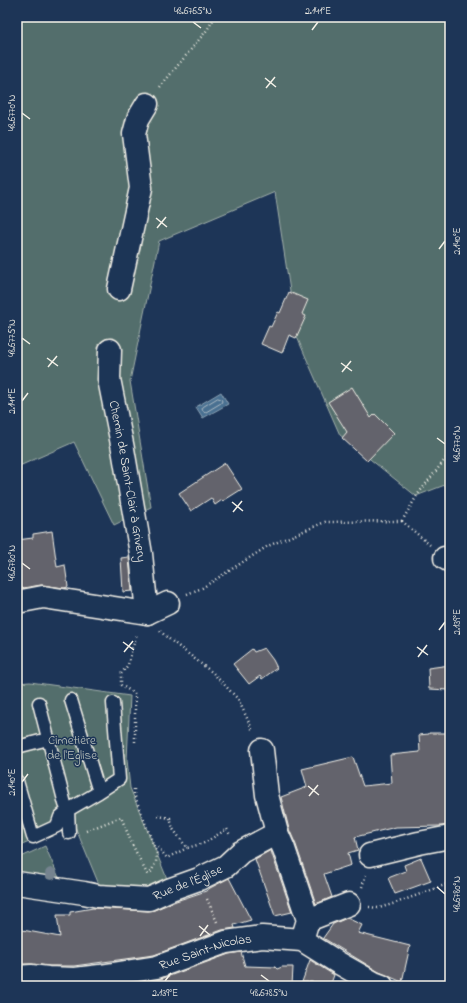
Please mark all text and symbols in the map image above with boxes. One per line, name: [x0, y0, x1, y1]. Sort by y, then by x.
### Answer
text: 48.6765°N: [174, 4, 212, 19]
text: 2.141°E: [305, 4, 331, 19]
text: 48.6770°N: [5, 95, 20, 131]
text: 2.140°E: [450, 227, 465, 255]
text: 48.6775°N: [5, 319, 20, 357]
text: 2.141°E: [5, 388, 20, 414]
street label: Chemin de Saint-Clair à Grivery: [104, 399, 151, 563]
text: 48.6770°N: [450, 426, 465, 462]
text: 48.6780°N: [5, 545, 20, 581]
text: 2.139°E: [450, 609, 465, 635]
park label: Cimetière de l'Eglise: [47, 731, 97, 766]
text: 2.140°E: [5, 768, 20, 796]
street label: Rue de l'Église: [150, 860, 226, 906]
text: 48.6780°N: [450, 876, 465, 912]
street label: Rue Saint-Nicolas: [156, 929, 253, 975]
text: 2.139°E: [152, 986, 178, 1001]
text: 48.6785°N: [250, 986, 288, 1001]

